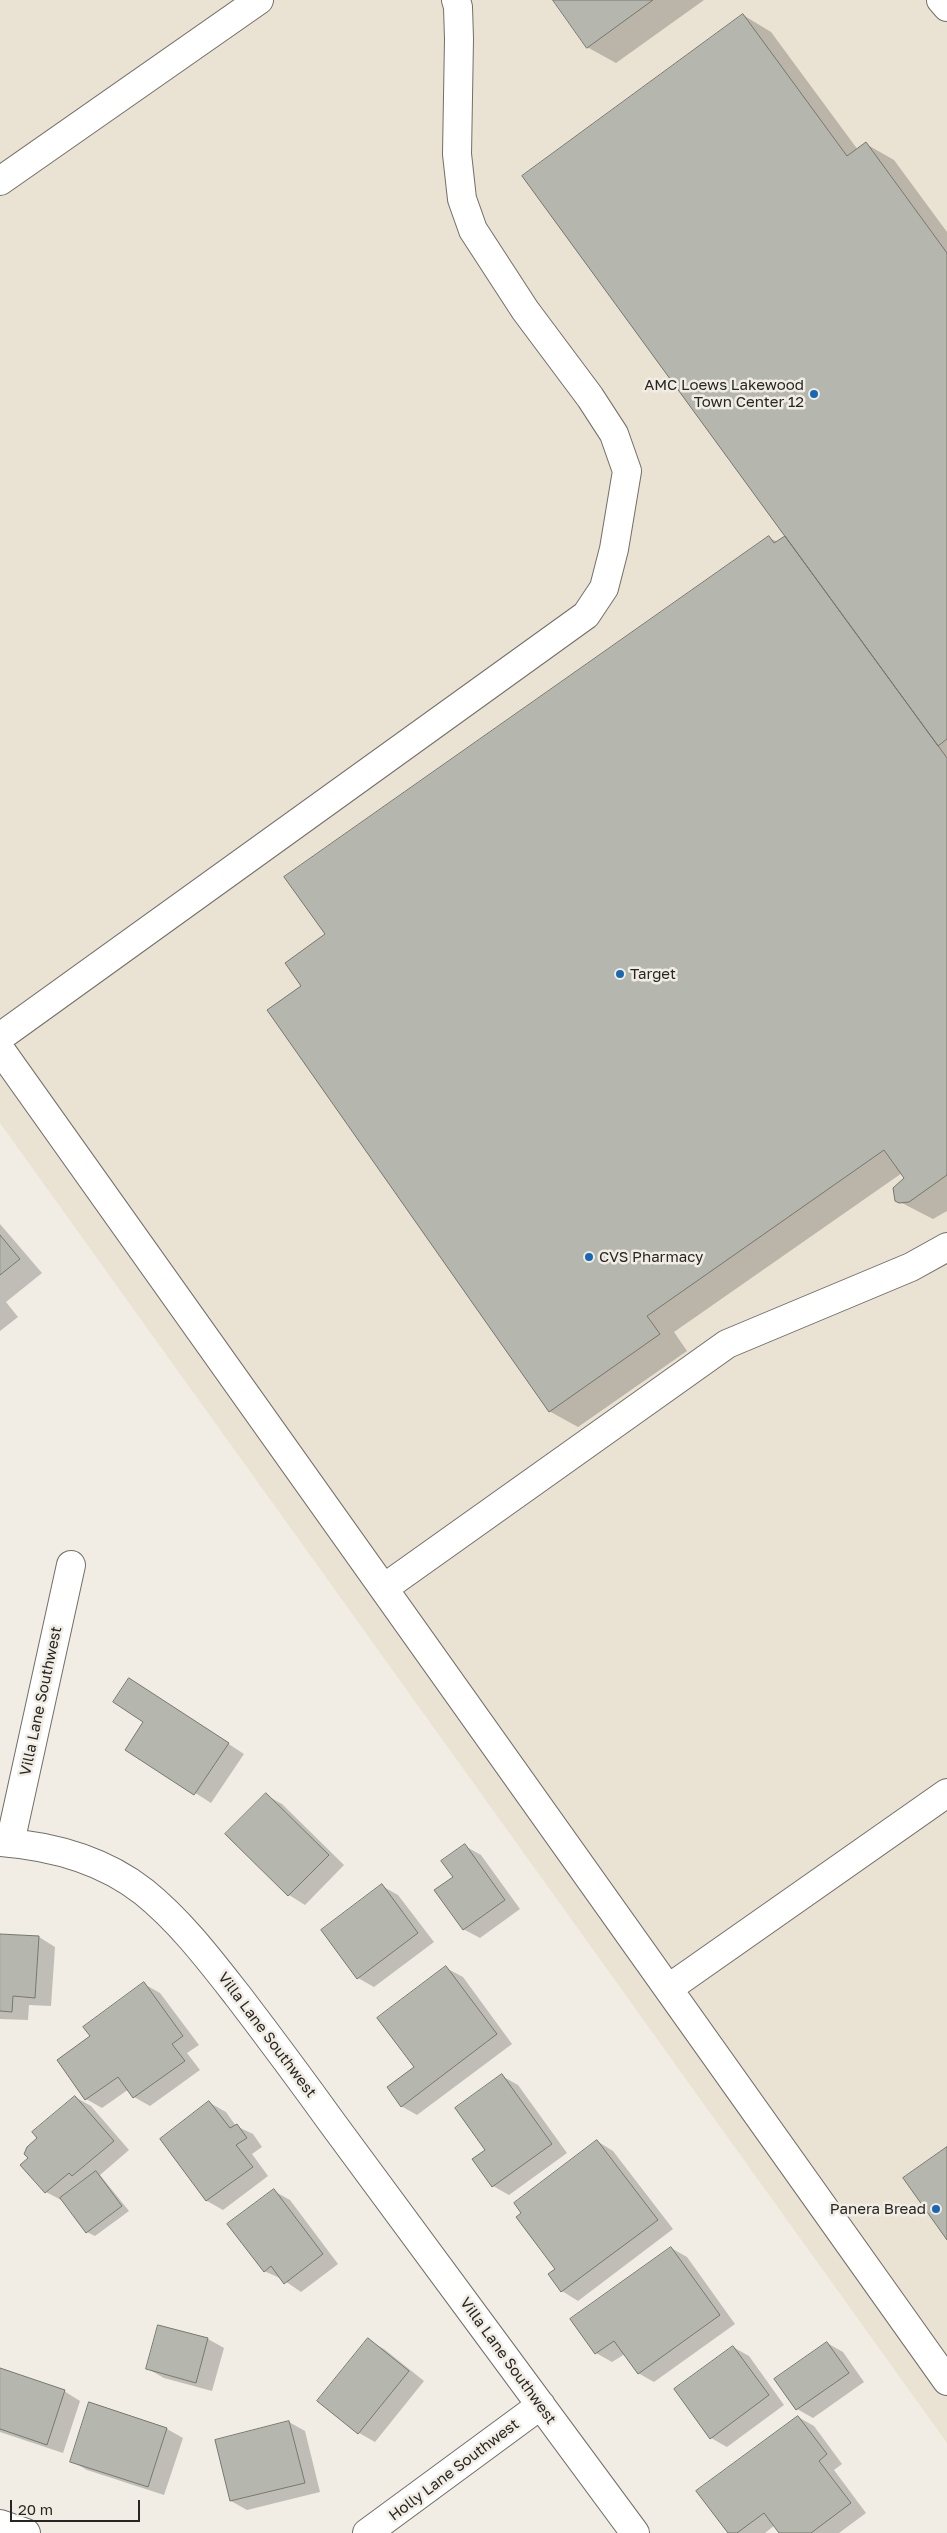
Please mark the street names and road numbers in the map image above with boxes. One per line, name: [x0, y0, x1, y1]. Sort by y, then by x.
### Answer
street label: Villa Lane Southwest: [16, 1625, 66, 1777]
street label: Villa Lane Southwest: [214, 1969, 320, 2101]
street label: Villa Lane Southwest: [456, 2294, 560, 2428]
street label: Holly Lane Southwest: [385, 2415, 523, 2525]

